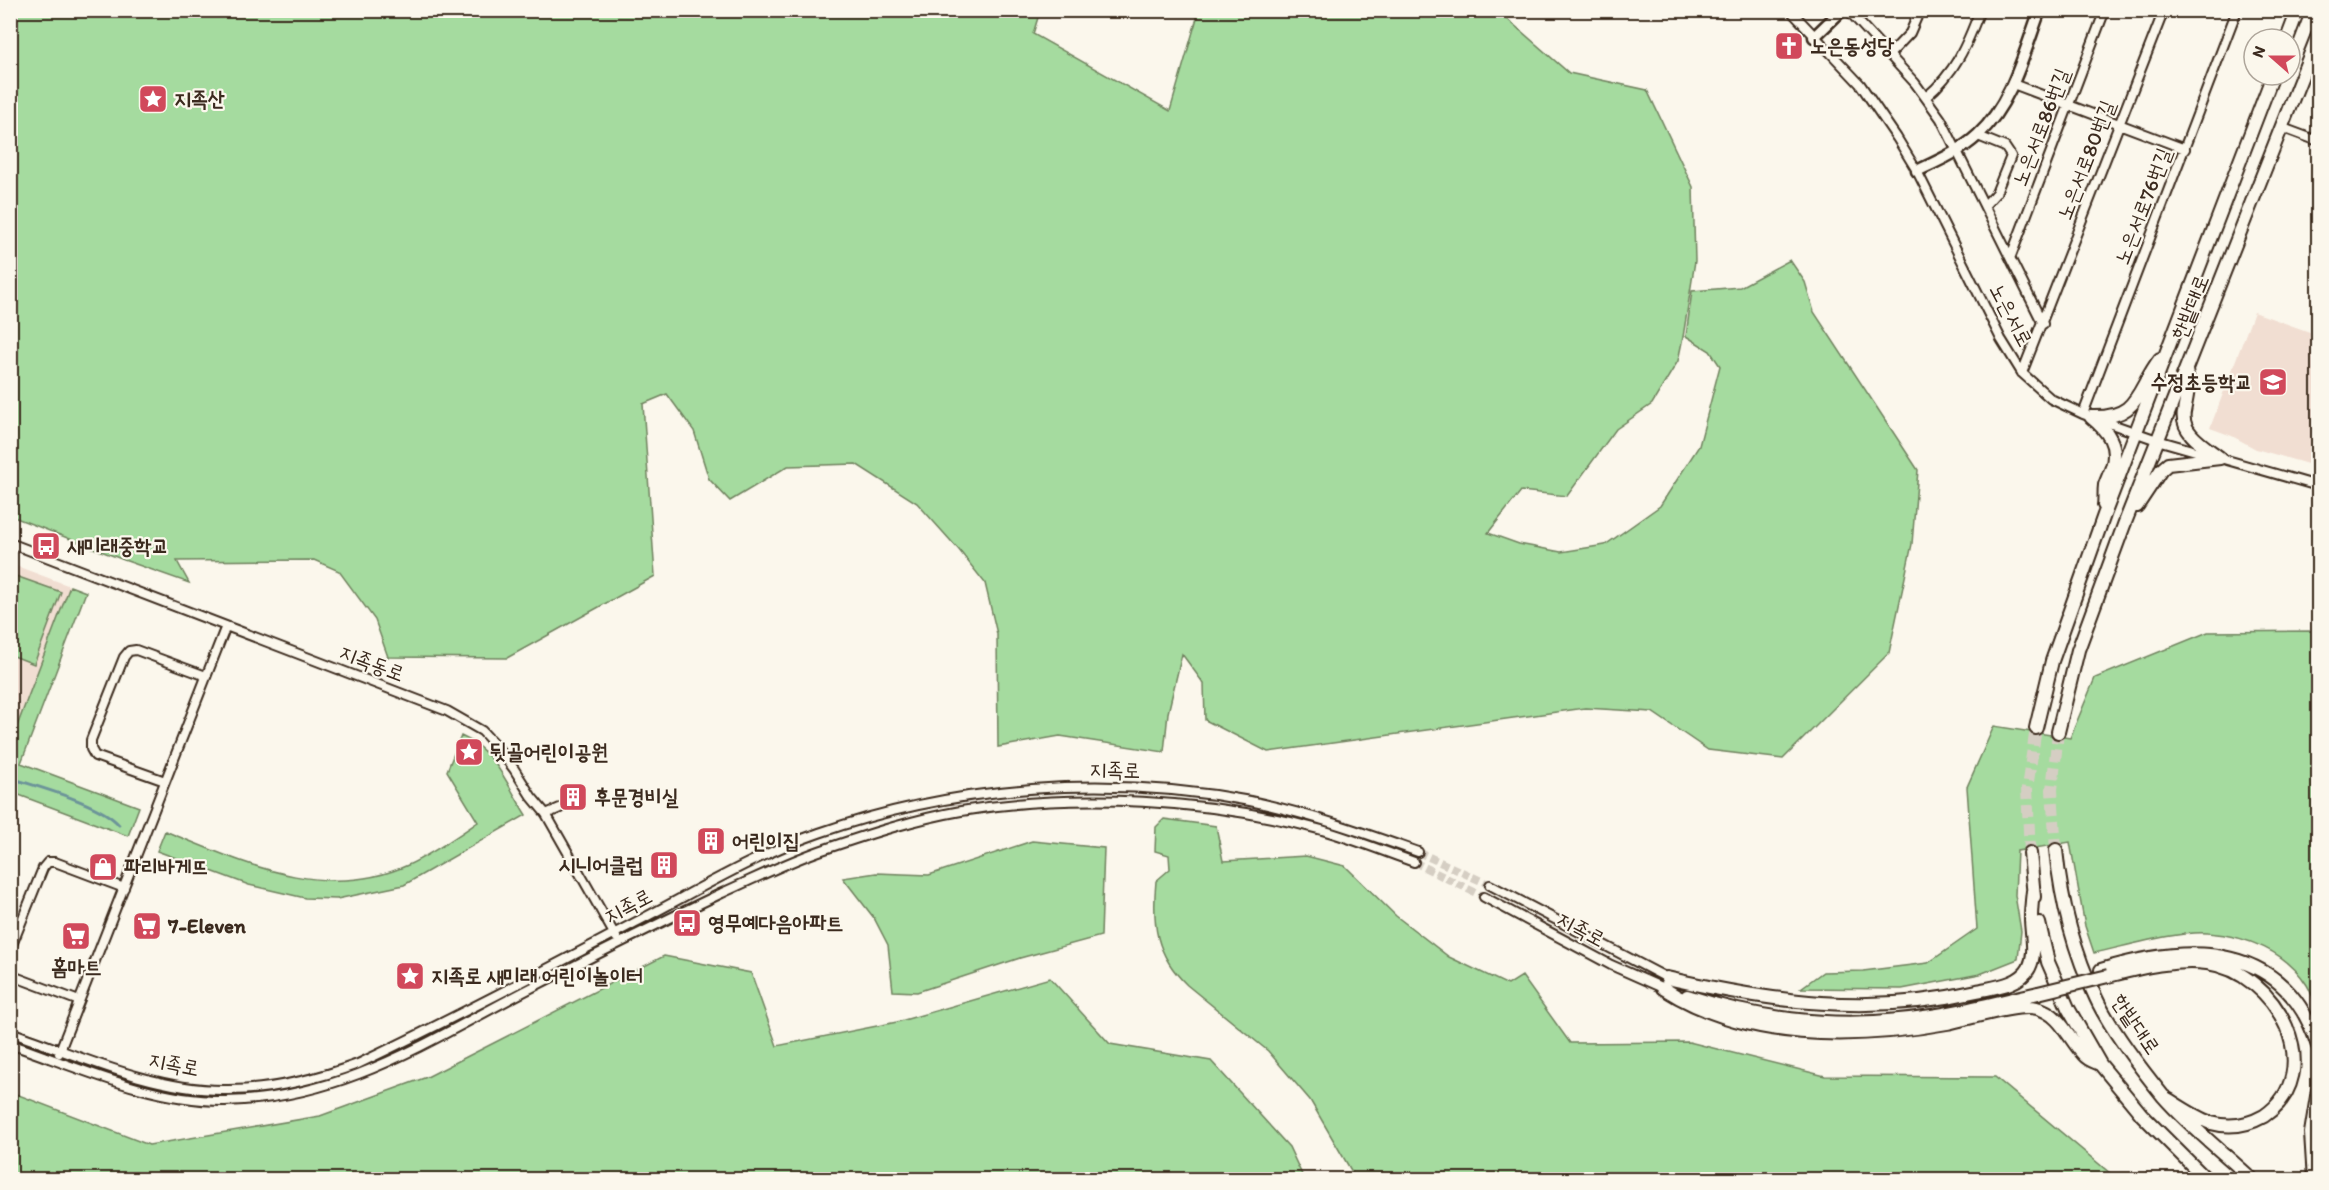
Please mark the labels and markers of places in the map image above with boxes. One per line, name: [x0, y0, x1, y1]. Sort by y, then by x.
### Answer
church icon: 노은동성당: [1773, 30, 1805, 62]
place label: 노은동성당: [1810, 33, 1895, 58]
place icon: 지족산: [137, 83, 169, 115]
place label: 지족산: [174, 86, 225, 111]
school or university icon: 수정초등학교: [2257, 366, 2289, 398]
place label: 수정초등학교: [2151, 369, 2252, 394]
bus stop icon: 새미래중학교: [30, 530, 62, 562]
place label: 새미래중학교: [67, 533, 168, 558]
place icon: 뒷골어린이공원: [453, 736, 485, 768]
place label: 뒷골어린이공원: [490, 739, 608, 764]
building icon: 후문경비실: [557, 781, 589, 813]
place label: 후문경비실: [594, 784, 679, 809]
building icon: 어린이집: [695, 825, 727, 857]
place label: 어린이집: [732, 828, 800, 853]
building icon: 시니어클럽: [648, 849, 680, 881]
shop icon: 파리바게뜨: [87, 851, 119, 883]
place label: 시니어클럽: [559, 852, 643, 877]
place label: 파리바게뜨: [124, 854, 209, 879]
bus stop icon: 영무예다음아파트: [671, 907, 703, 939]
supermarket icon: 7-Eleven: [131, 910, 163, 942]
place label: 영무예다음아파트: [708, 910, 843, 935]
place label: 7-Eleven: [167, 913, 246, 938]
supermarket icon: 홈마트: [60, 920, 92, 952]
place label: 홈마트: [51, 954, 101, 979]
place icon: 지족로 새미래 어린이놀이터: [394, 960, 426, 992]
place label: 지족로 새미래 어린이놀이터: [431, 963, 643, 988]

